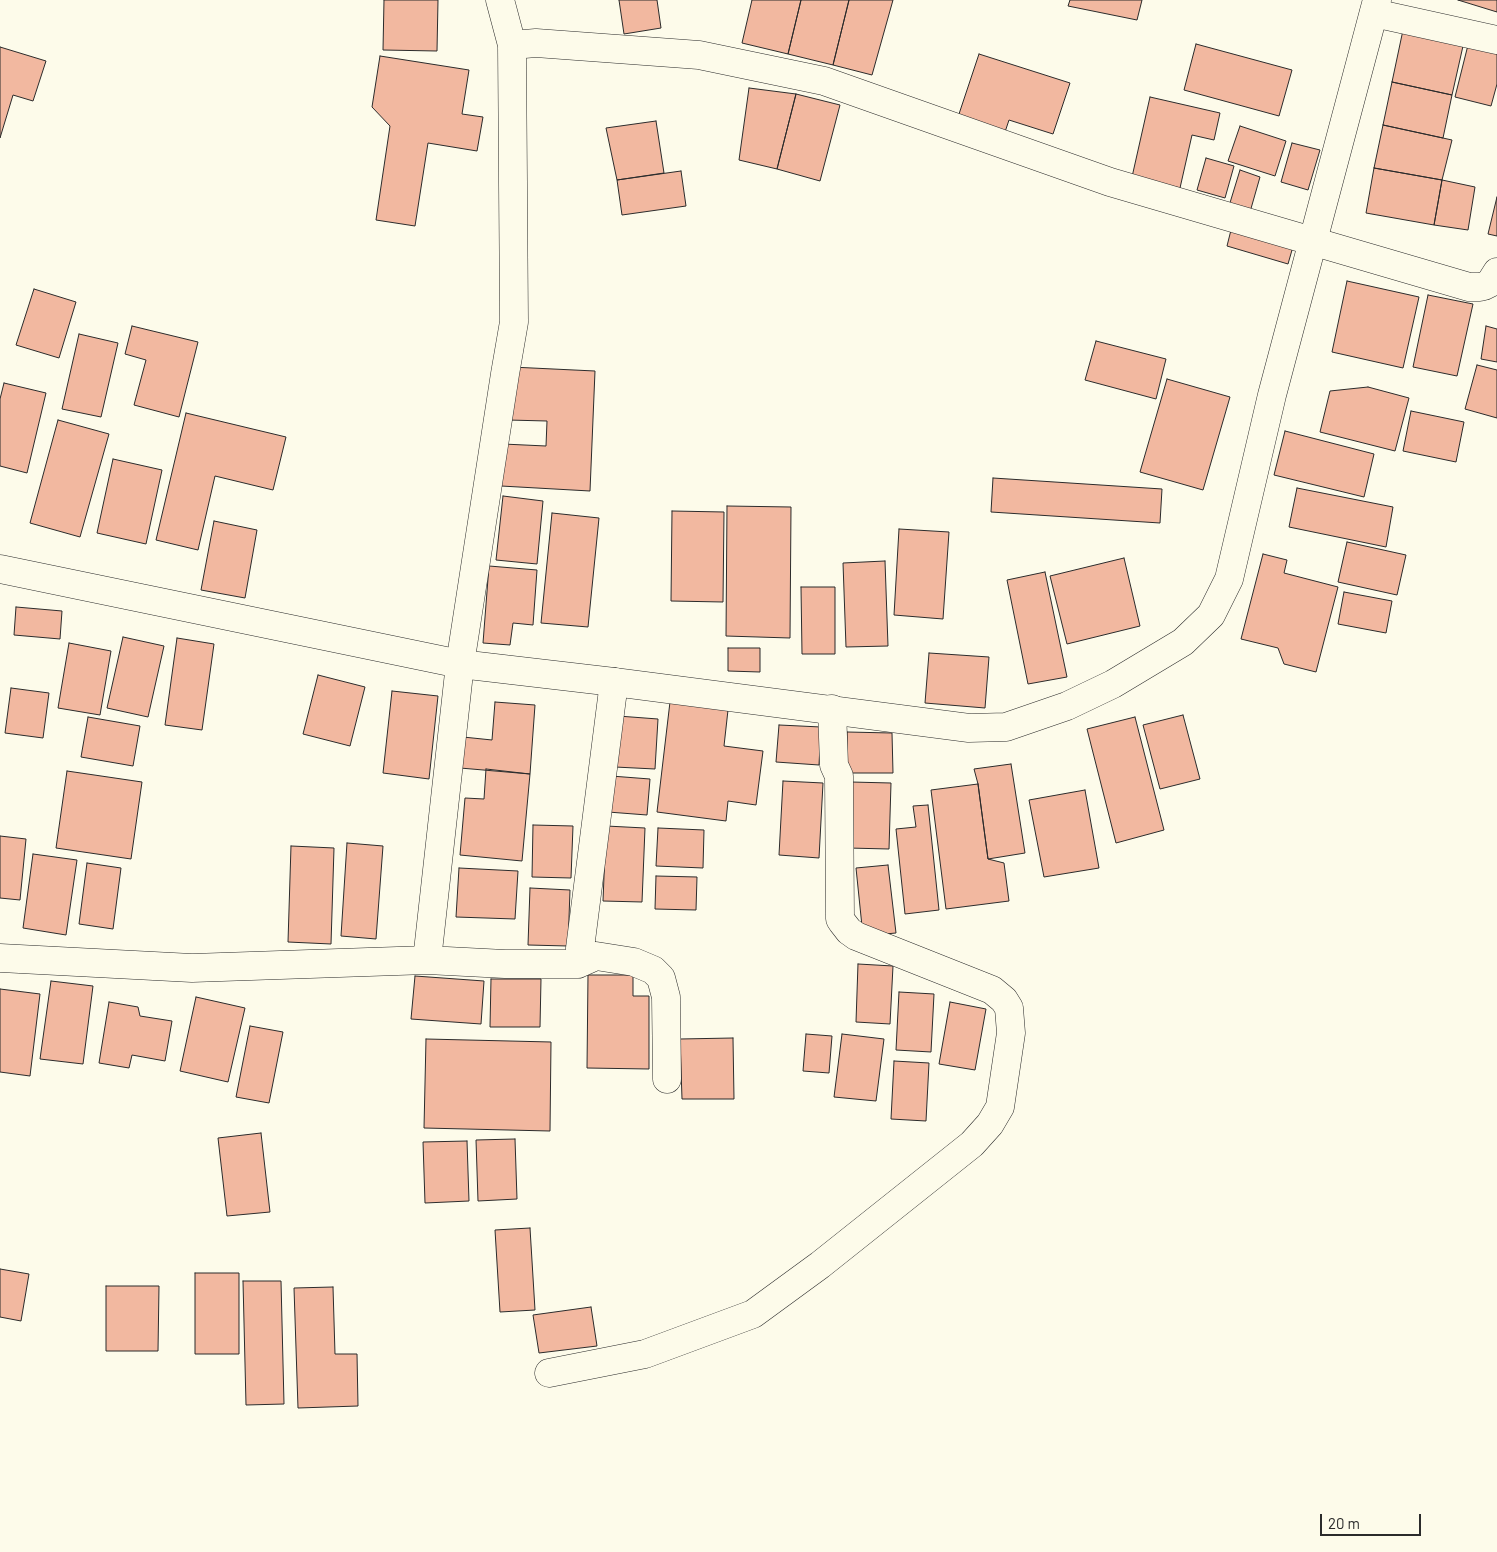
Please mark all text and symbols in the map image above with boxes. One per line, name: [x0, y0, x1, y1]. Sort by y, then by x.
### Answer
scale bar: [1322, 1504, 1423, 1536]
text: 20 m: [1328, 1514, 1360, 1532]

